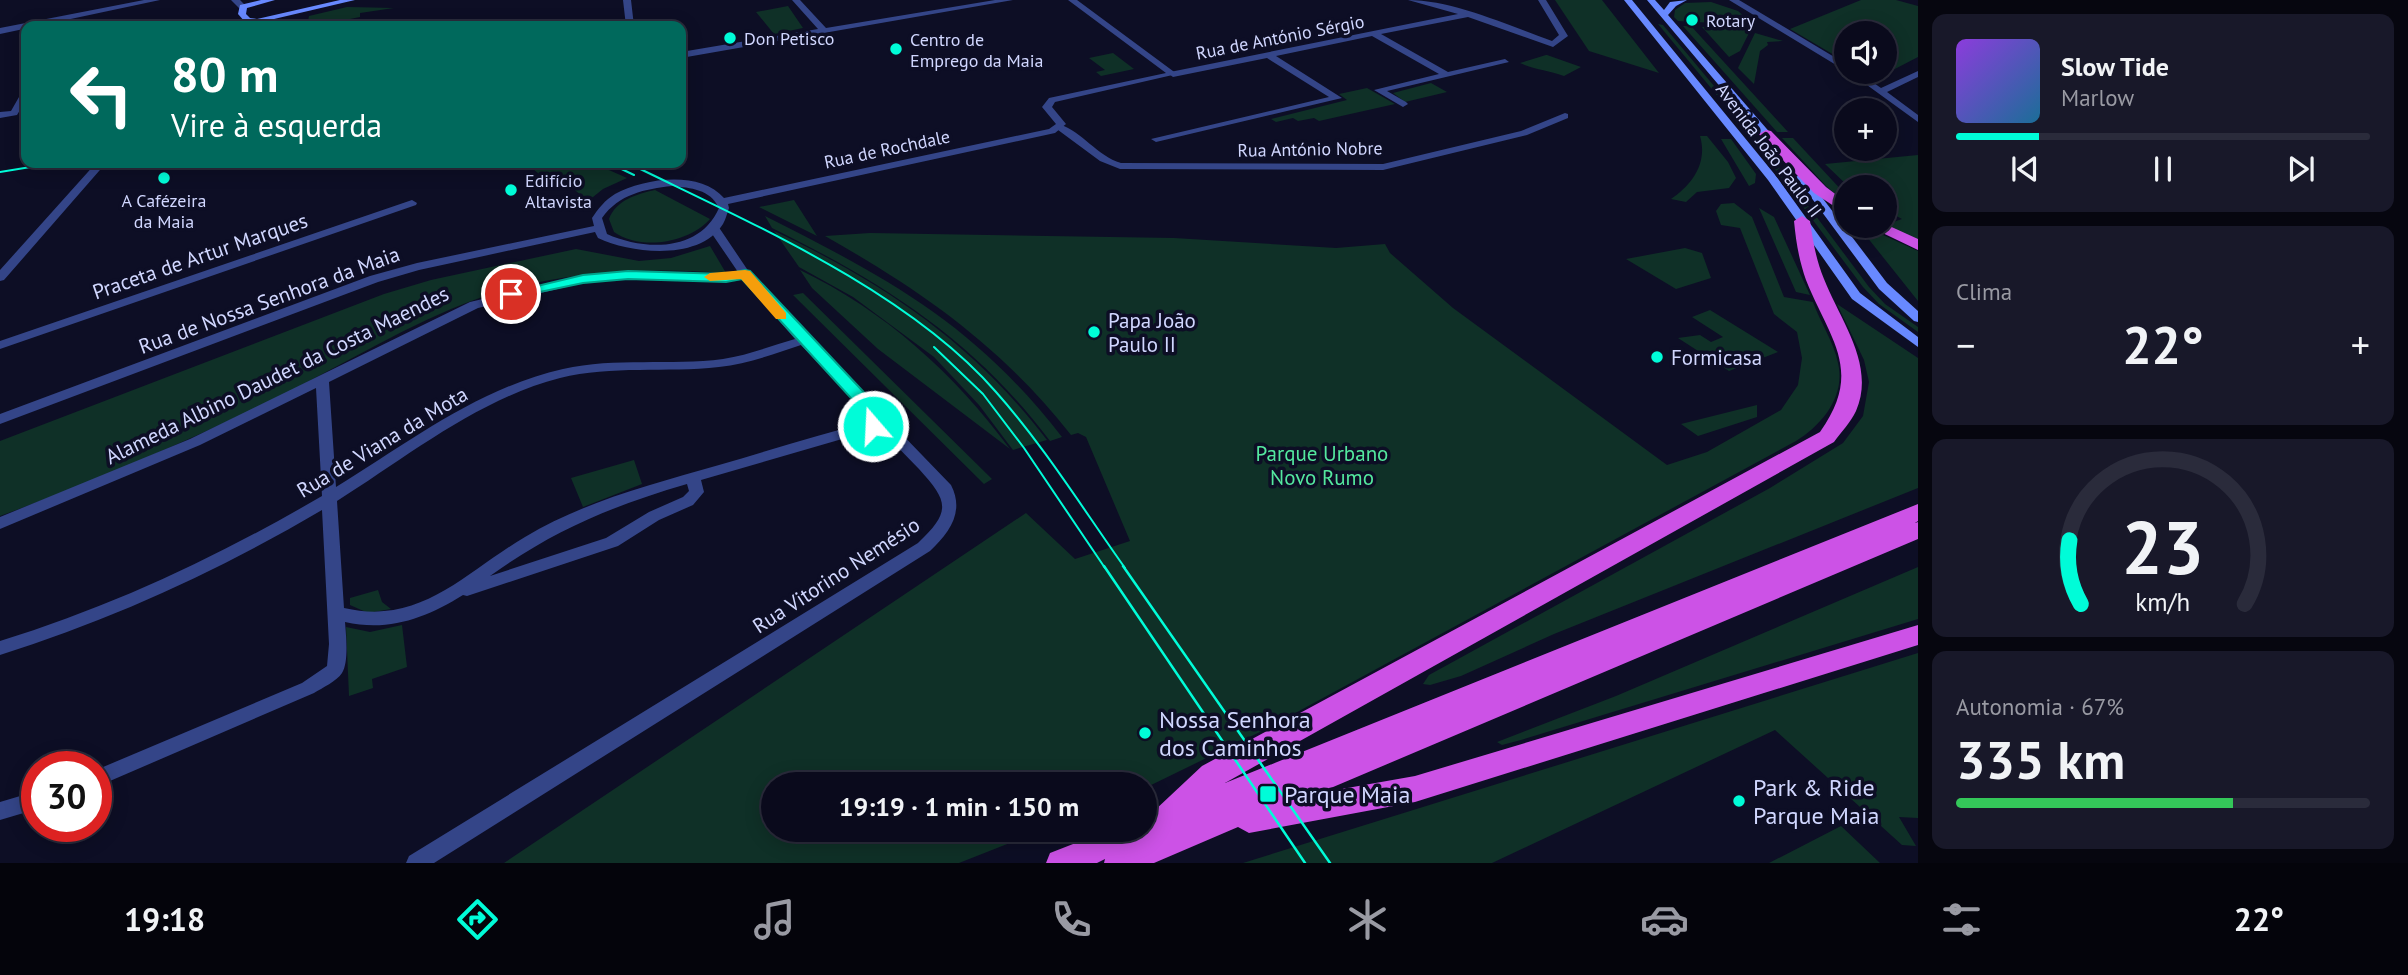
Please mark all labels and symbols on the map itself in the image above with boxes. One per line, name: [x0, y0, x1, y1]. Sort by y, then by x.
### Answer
street label: Rua de António Sérgio: [1194, 9, 1366, 65]
place label: Rotary: [1706, 9, 1756, 32]
marker: Rotary: [1684, 12, 1700, 28]
place label: Don Petisco: [744, 27, 835, 50]
place label: Centro de Emprego da Maia: [910, 28, 1044, 72]
marker: Don Petisco: [722, 30, 738, 46]
marker: Centro de Emprego da Maia: [888, 41, 904, 57]
street label: Avenida João Paulo II: [1711, 78, 1827, 222]
street label: Rua de Rochdale: [822, 124, 952, 174]
street label: Rua António Nobre: [1237, 136, 1383, 162]
place label: Edifício Altavista: [525, 169, 592, 213]
marker: A Cafézeira da Maia: [156, 170, 172, 186]
marker: Edifício Altavista: [503, 182, 519, 198]
place label: A Cafézeira da Maia: [122, 189, 206, 233]
street label: Praceta de Artur Marques: [89, 206, 311, 306]
street label: Rua de Nossa Senhora da Maia: [135, 240, 403, 360]
pin: [481, 264, 541, 324]
street label: Alameda Albino Daudet da Costa Maendes: [101, 280, 453, 470]
place label: Papa João Paulo II: [1108, 307, 1196, 358]
marker: Papa João Paulo II: [1086, 324, 1102, 340]
place label: Formicasa: [1671, 344, 1762, 371]
marker: Formicasa: [1649, 349, 1665, 365]
street label: Rua de Viana da Mota: [292, 380, 472, 504]
position arrow: [836, 389, 910, 463]
park label: Parque Urbano Novo Rumo: [1256, 440, 1388, 491]
street label: Rua Vitorino Nemésio: [747, 511, 925, 639]
place label: Nossa Senhora dos Caminhos: [1159, 704, 1311, 763]
marker: Nossa Senhora dos Caminhos: [1137, 725, 1153, 741]
speed limit sign: 30: [21, 751, 112, 842]
place label: Park & Ride Parque Maia: [1753, 772, 1879, 831]
place label: Parque Maia: [1284, 779, 1410, 810]
marker: Parque Maia: [1258, 784, 1278, 804]
marker: Park & Ride Parque Maia: [1731, 793, 1747, 809]

